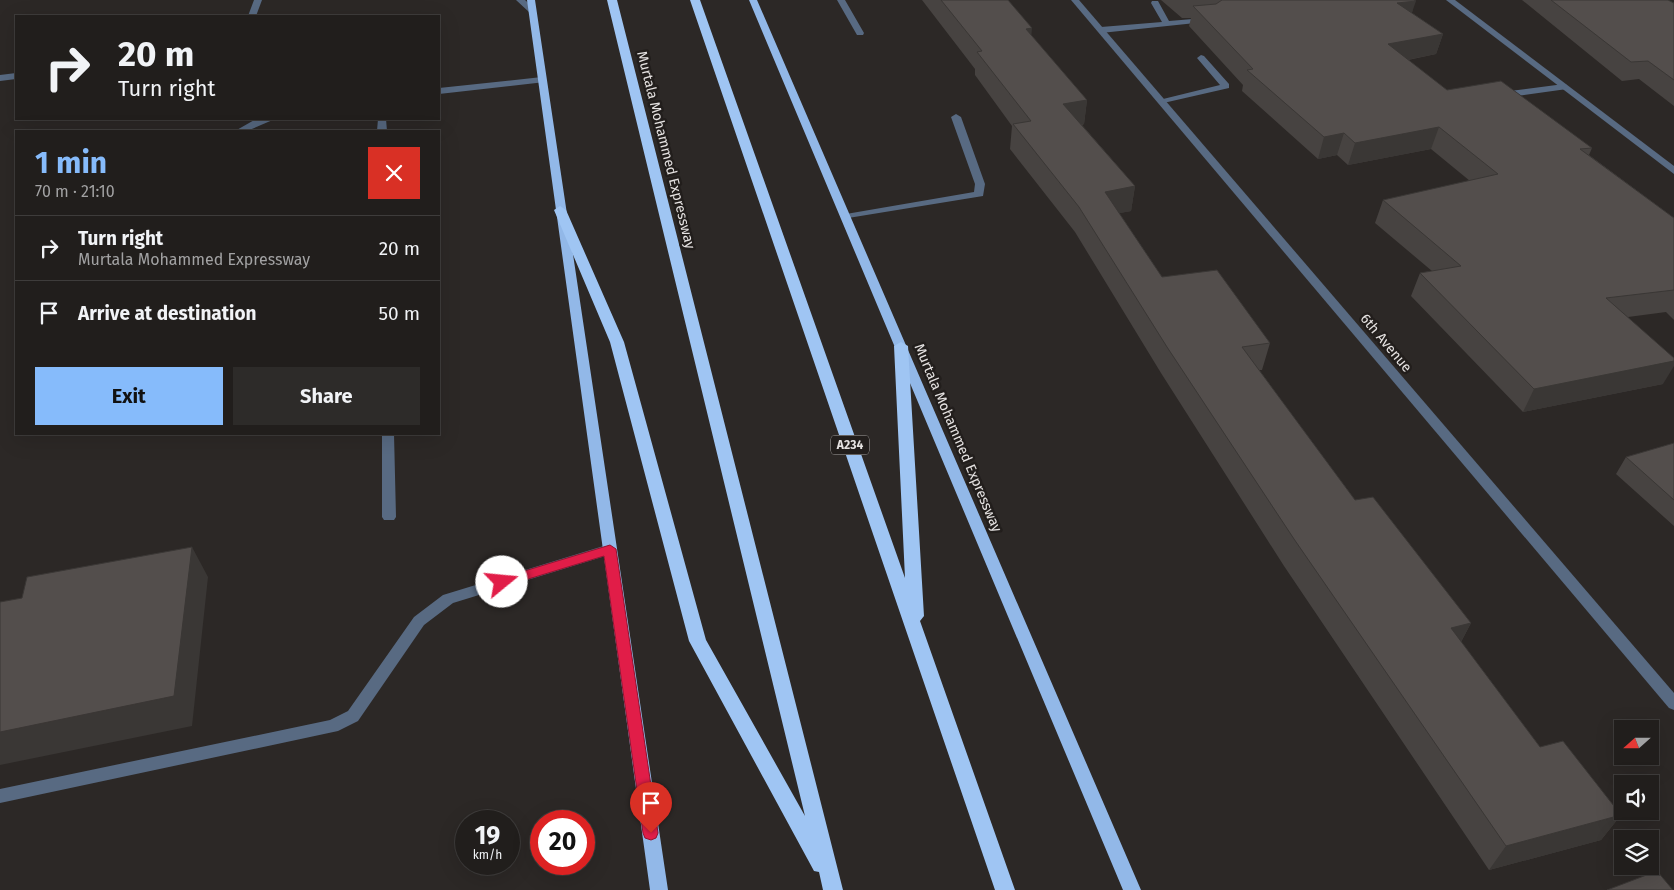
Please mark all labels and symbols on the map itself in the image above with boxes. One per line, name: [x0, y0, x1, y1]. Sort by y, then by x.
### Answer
street label: Murtala Mohammed Expressway: [633, 49, 699, 251]
street label: 6th Avenue: [1357, 310, 1415, 376]
street label: Murtala Mohammed Expressway: [911, 341, 1006, 535]
road number: A234: [831, 436, 869, 454]
position arrow: [475, 555, 527, 607]
north arrow: [1614, 720, 1659, 765]
pin: [630, 782, 672, 833]
speed limit sign: 20: [530, 810, 595, 875]

